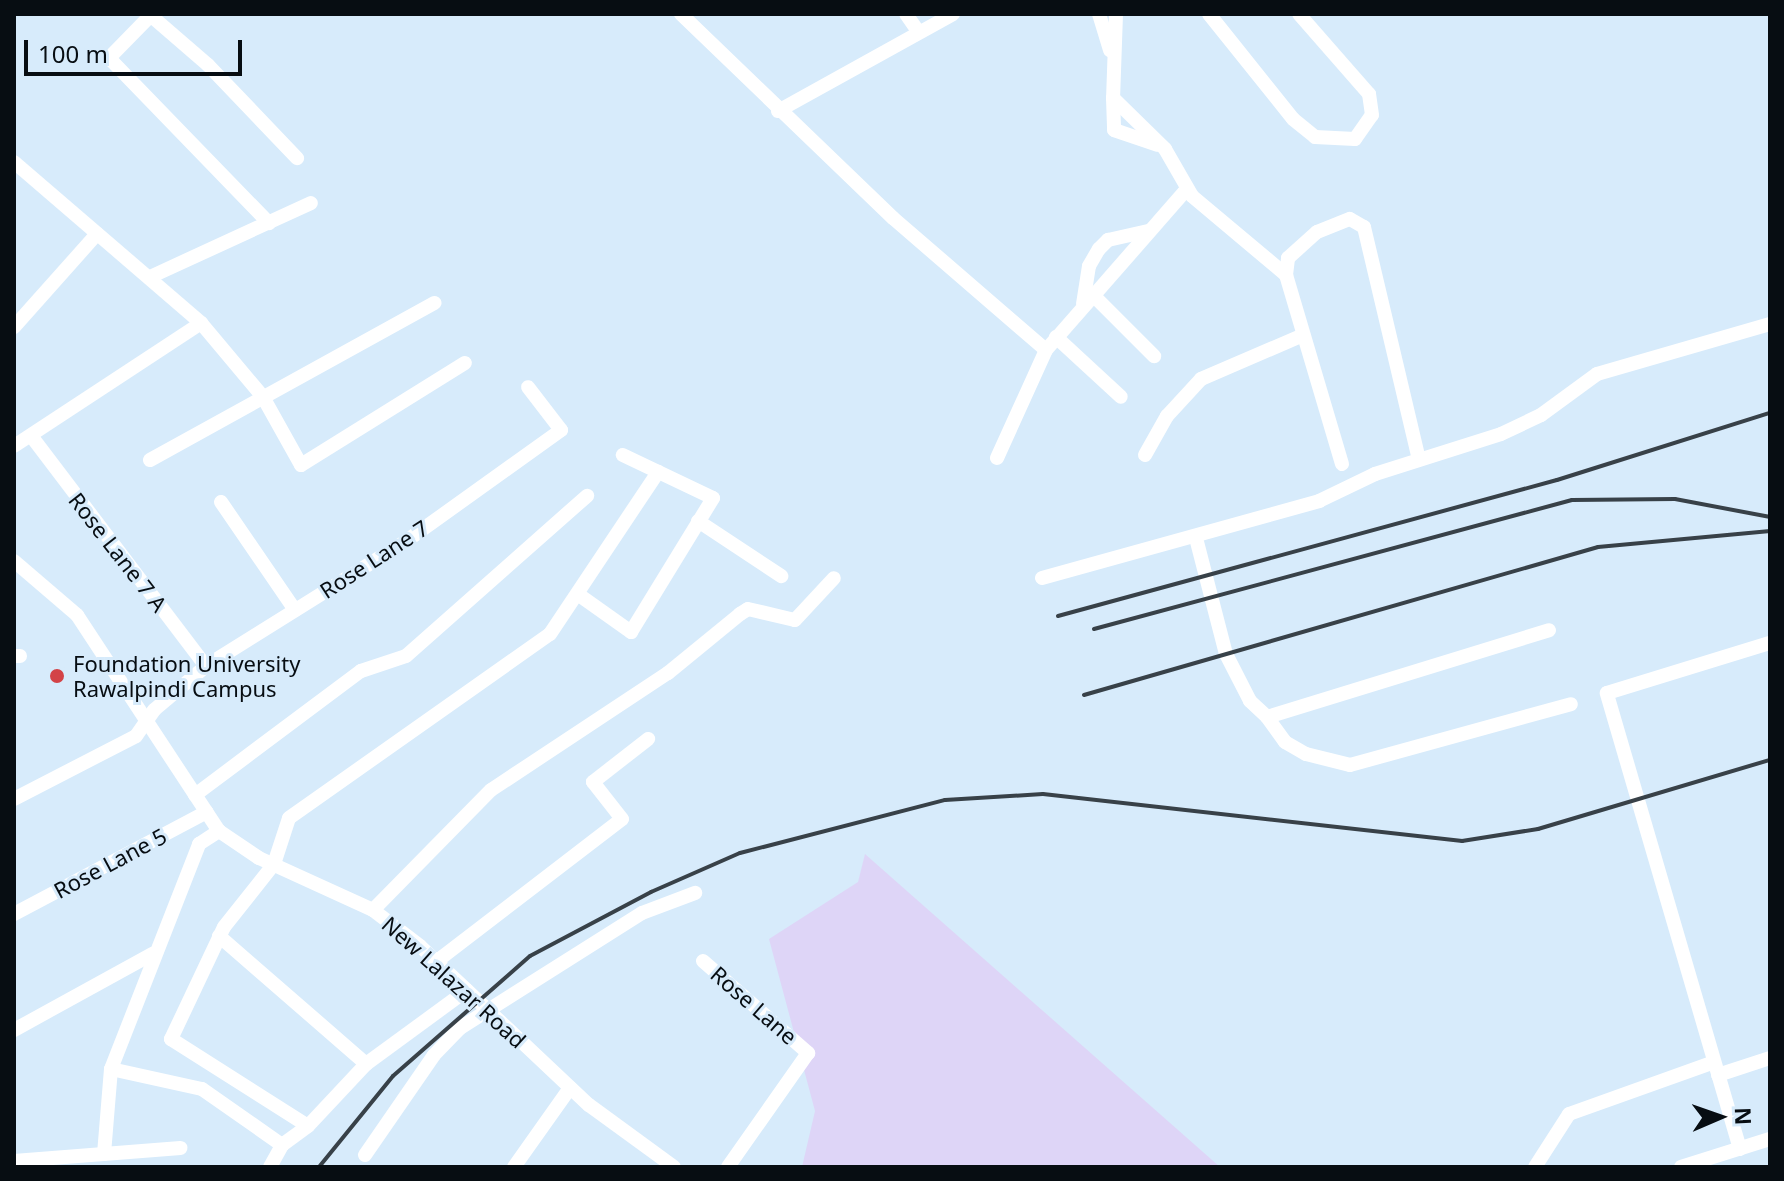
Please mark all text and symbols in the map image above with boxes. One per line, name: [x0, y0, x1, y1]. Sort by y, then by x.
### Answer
scale bar: [28, 24, 246, 74]
text: 100 m: [38, 37, 108, 70]
street label: Rose Lane 7 A: [63, 487, 173, 617]
street label: Rose Lane 7: [315, 514, 433, 604]
place label: Foundation University Rawalpindi Campus: [73, 650, 300, 702]
marker: Foundation University Rawalpindi Campus: [48, 667, 66, 685]
street label: Rose Lane 5: [49, 822, 171, 904]
street label: New Lalazar Road: [377, 911, 531, 1053]
street label: Rose Lane: [706, 960, 802, 1050]
north arrow: [1680, 1077, 1760, 1157]
text: N: [1729, 1107, 1759, 1126]

